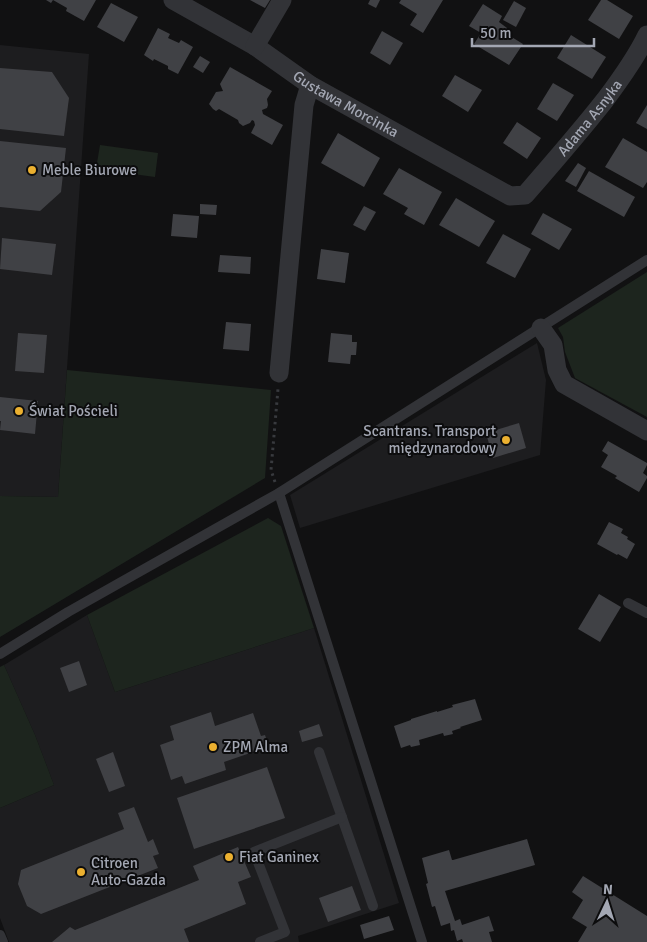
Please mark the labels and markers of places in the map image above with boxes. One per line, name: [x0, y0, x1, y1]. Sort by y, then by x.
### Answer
place label: Meble Biurowe: [42, 161, 137, 179]
marker: Meble Biurowe: [26, 164, 38, 176]
place label: Świat Pościeli: [29, 401, 118, 420]
marker: Świat Pościeli: [13, 405, 25, 417]
place label: Scantrans. Transport międzynarodowy: [363, 422, 496, 457]
marker: Scantrans. Transport międzynarodowy: [500, 434, 512, 446]
place label: ZPM Alma: [223, 738, 288, 756]
marker: ZPM Alma: [207, 741, 219, 753]
place label: Fiat Ganinex: [239, 848, 319, 866]
marker: Fiat Ganinex: [223, 851, 235, 863]
place label: Citroen Auto-Gazda: [91, 854, 166, 889]
marker: Citroen Auto-Gazda: [75, 866, 87, 878]

